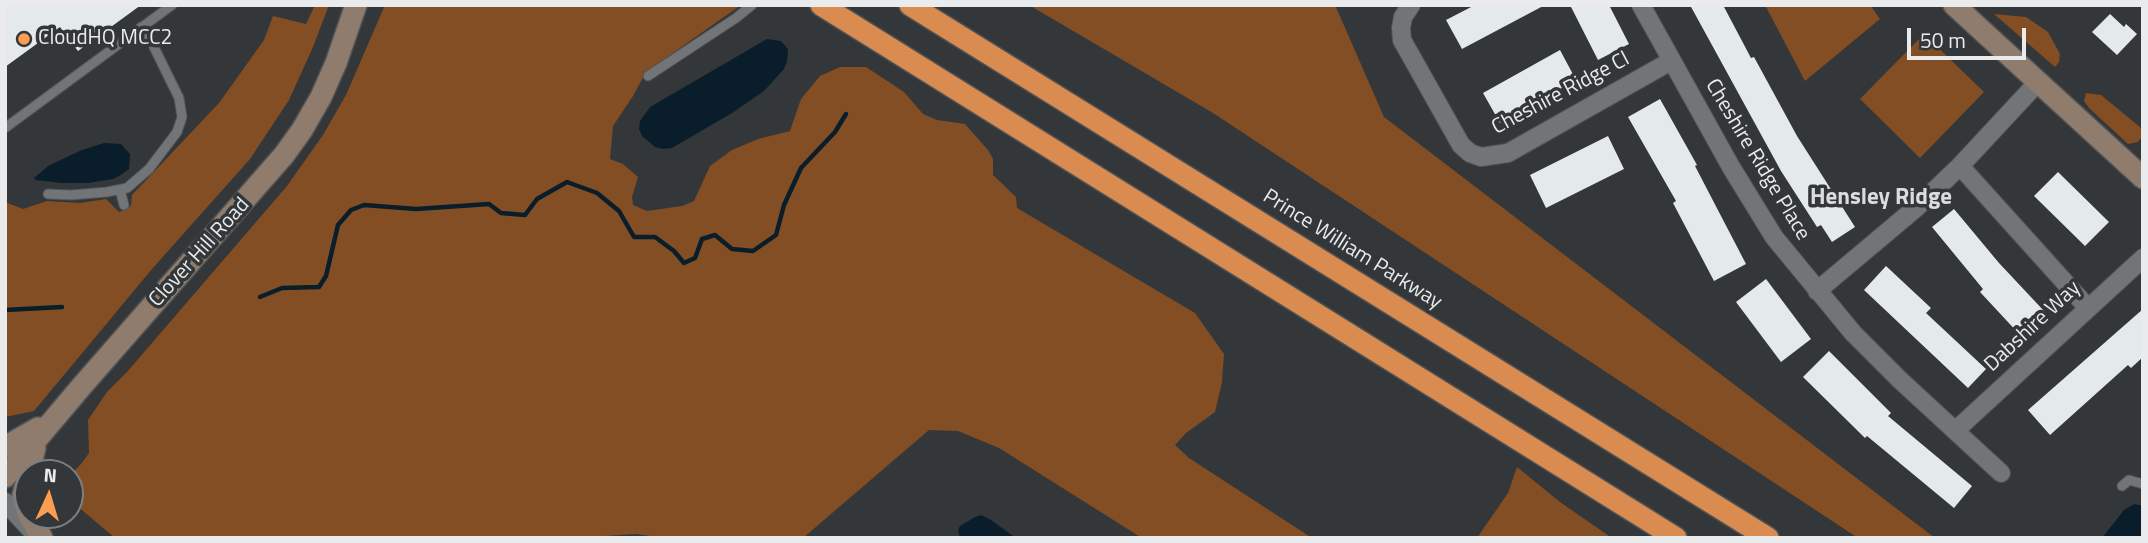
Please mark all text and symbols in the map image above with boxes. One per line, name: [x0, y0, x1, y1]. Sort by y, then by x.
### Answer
scale bar: [1910, 14, 2029, 58]
text: 50 m: [1920, 24, 1966, 56]
place label: CloudHQ MCC2: [38, 26, 172, 52]
marker: CloudHQ MCC2: [16, 31, 32, 47]
street label: Cheshire Ridge Cl: [1488, 47, 1634, 141]
street label: Cheshire Ridge Place: [1699, 75, 1815, 245]
district label: Hensley Ridge: [1810, 184, 1952, 212]
street label: Prince William Parkway: [1258, 185, 1446, 315]
street label: Clover Hill Road: [144, 193, 256, 313]
street label: Dabshire Way: [1980, 276, 2086, 378]
north arrow: [14, 459, 84, 529]
text: N: [43, 460, 58, 489]

